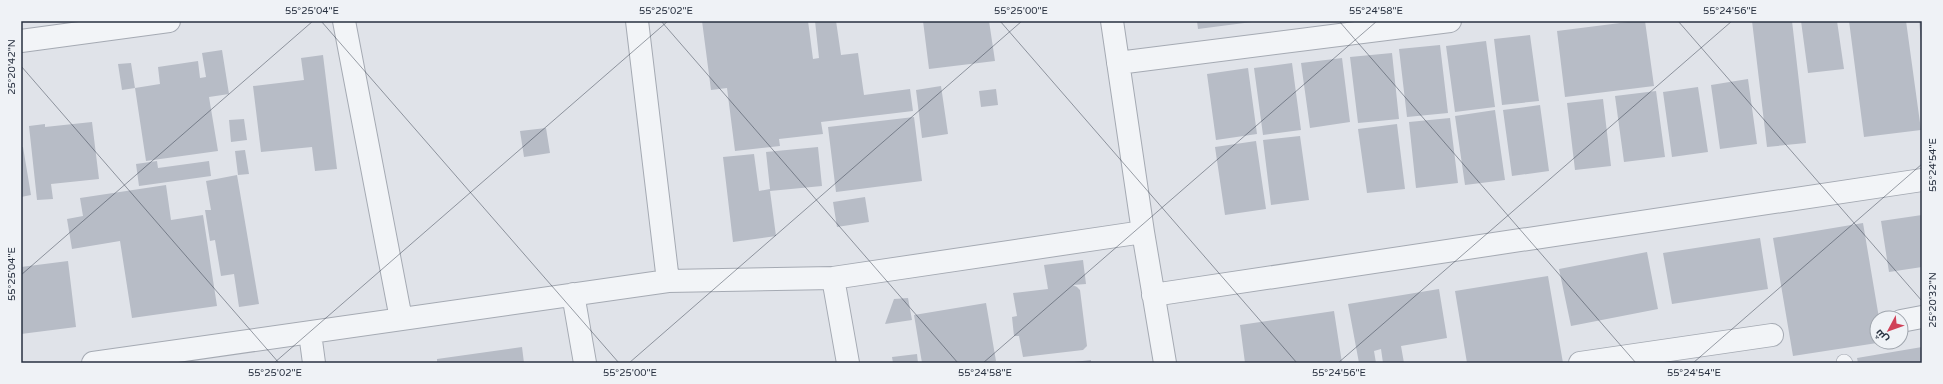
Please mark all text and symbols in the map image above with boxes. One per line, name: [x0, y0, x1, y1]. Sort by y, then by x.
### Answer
text: 55°25'04"E: [285, 5, 339, 17]
text: 55°25'02"E: [639, 5, 693, 17]
text: 55°25'00"E: [994, 5, 1048, 17]
text: 55°24'58"E: [1349, 5, 1403, 17]
text: 55°24'56"E: [1703, 5, 1757, 17]
text: 25°20'42"N: [6, 39, 18, 95]
text: 55°24'54"E: [1927, 138, 1939, 192]
text: 55°25'04"E: [6, 247, 18, 301]
text: 25°20'32"N: [1927, 272, 1939, 328]
north arrow: [1869, 310, 1909, 350]
text: ش: [1872, 327, 1891, 346]
text: 55°25'02"E: [248, 367, 302, 379]
text: 55°25'00"E: [603, 367, 657, 379]
text: 55°24'58"E: [958, 367, 1012, 379]
text: 55°24'56"E: [1312, 367, 1366, 379]
text: 55°24'54"E: [1667, 367, 1721, 379]

